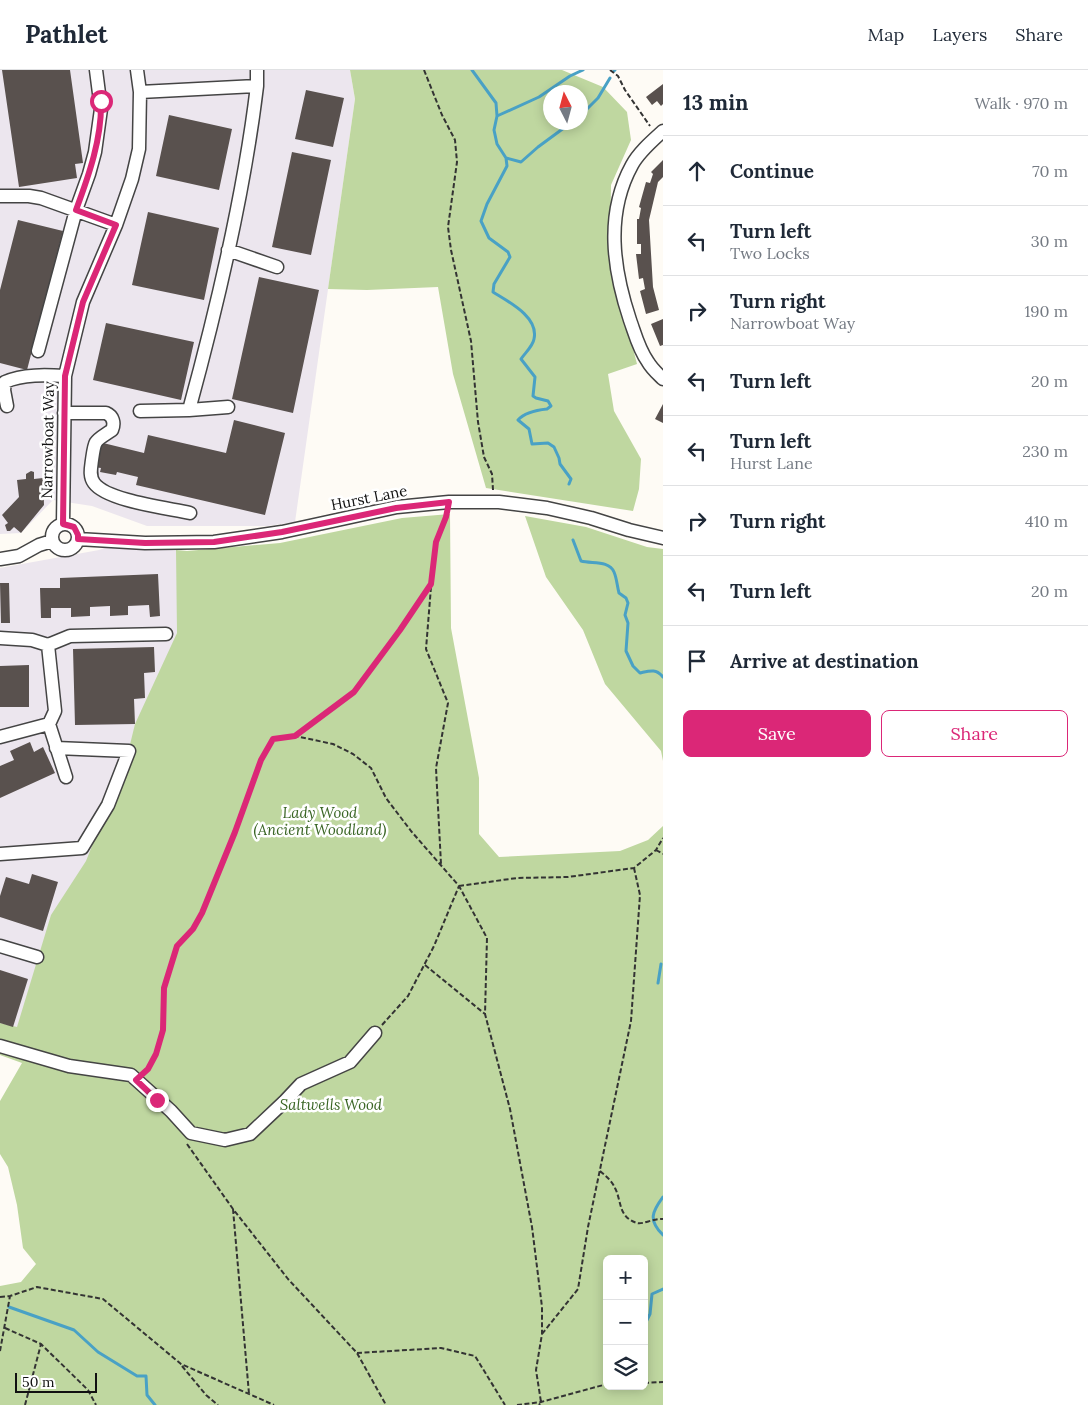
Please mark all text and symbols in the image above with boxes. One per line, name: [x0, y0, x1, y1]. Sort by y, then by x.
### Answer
text: Pathlet: [25, 19, 108, 50]
text: Map: [868, 23, 904, 46]
text: Layers: [932, 23, 987, 46]
text: Share: [1015, 23, 1063, 46]
north arrow: [543, 85, 588, 130]
text: 13 min: [683, 89, 748, 116]
route start: [90, 90, 113, 113]
text: Walk · 970 m: [974, 93, 1068, 113]
icon: ahead: [683, 157, 711, 185]
text: Continue: [730, 159, 814, 183]
text: 70 m: [1032, 161, 1068, 181]
text: Turn left: [730, 219, 811, 243]
icon: left: [683, 227, 711, 255]
text: 30 m: [1031, 231, 1068, 251]
text: Two Locks: [730, 243, 810, 263]
text: Turn right: [730, 289, 826, 313]
icon: right: [683, 297, 711, 325]
text: 190 m: [1024, 301, 1068, 321]
text: Narrowboat Way: [730, 313, 855, 333]
icon: left: [683, 367, 711, 395]
text: Turn left: [730, 369, 811, 393]
text: 20 m: [1031, 371, 1068, 391]
street label: Narrowboat Way: [37, 381, 58, 499]
text: Turn left: [730, 429, 811, 453]
icon: left: [683, 437, 711, 465]
text: 230 m: [1022, 441, 1068, 461]
text: Hurst Lane: [730, 453, 813, 473]
street label: Hurst Lane: [329, 481, 409, 514]
icon: right: [683, 507, 711, 535]
text: Turn right: [730, 509, 826, 533]
text: 410 m: [1025, 511, 1068, 531]
icon: left: [683, 577, 711, 605]
text: Turn left: [730, 579, 811, 603]
text: 20 m: [1031, 581, 1068, 601]
icon: arrive: [683, 647, 711, 675]
text: Arrive at destination: [730, 649, 919, 673]
button: Save: [683, 710, 871, 757]
button: Share: [881, 710, 1068, 757]
park label: Lady Wood (Ancient Woodland): [254, 803, 386, 840]
route end: [146, 1089, 169, 1112]
park label: Saltwells Wood: [280, 1095, 383, 1114]
map controls: [603, 1255, 648, 1390]
button: +: [603, 1255, 648, 1300]
button: −: [603, 1300, 648, 1345]
button: layers: [603, 1345, 648, 1390]
scale bar: [15, 1370, 98, 1393]
text: 50 m: [22, 1373, 55, 1391]

